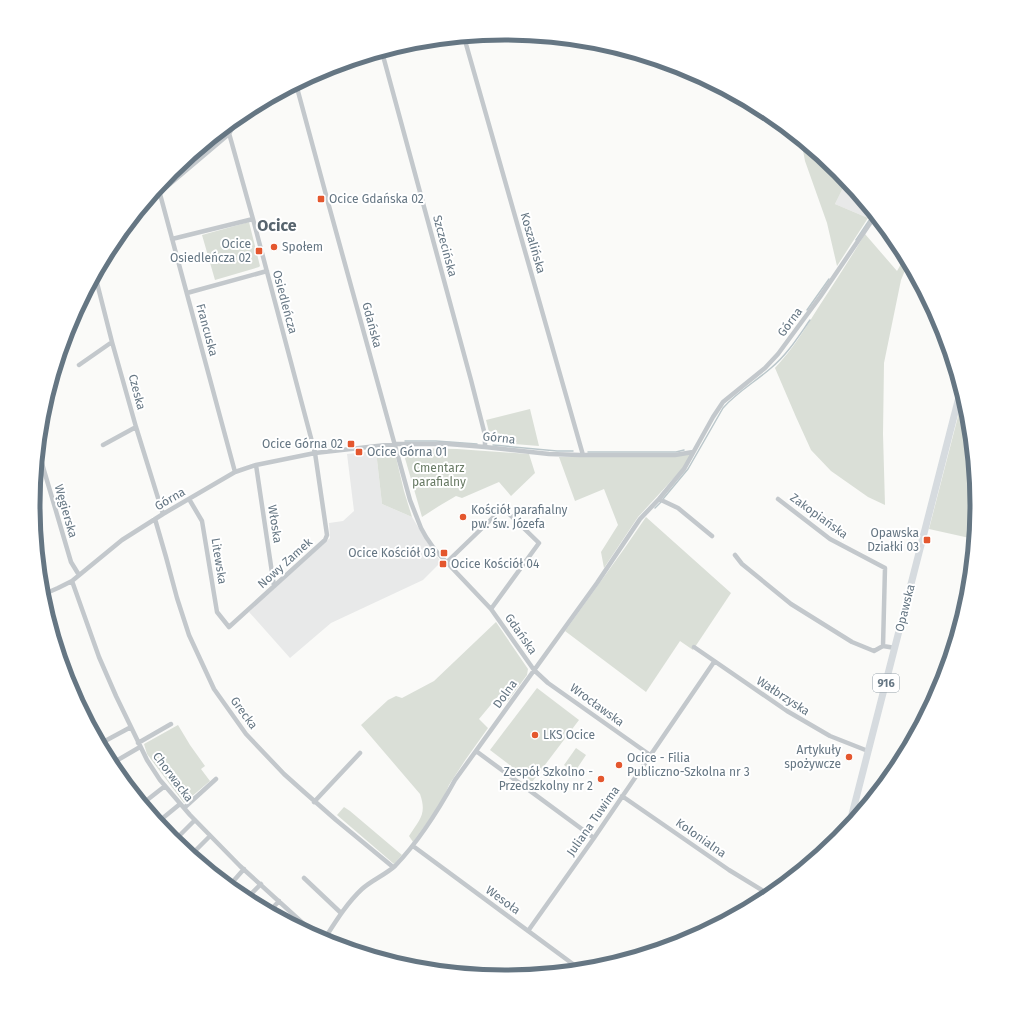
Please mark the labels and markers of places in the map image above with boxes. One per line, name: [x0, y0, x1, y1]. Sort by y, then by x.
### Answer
place label: Ocice Gdańska 02: [329, 192, 424, 206]
marker: Ocice Gdańska 02: [316, 194, 326, 204]
place label: Ocice Osiedleńcza 02: [170, 237, 251, 265]
place label: Społem: [282, 240, 323, 254]
marker: Społem: [269, 242, 279, 252]
marker: Ocice Osiedleńcza 02: [254, 246, 264, 256]
place label: Ocice Górna 02: [262, 437, 343, 451]
marker: Ocice Górna 02: [346, 439, 356, 449]
place label: Ocice Górna 01: [367, 445, 447, 459]
marker: Ocice Górna 01: [354, 447, 364, 457]
place label: Kościół parafialny pw. św. Józefa: [471, 503, 568, 531]
marker: Kościół parafialny pw. św. Józefa: [458, 512, 468, 522]
place label: Opawska Działki 03: [867, 526, 919, 554]
marker: Opawska Działki 03: [922, 535, 932, 545]
place label: Ocice Kościół 03: [348, 546, 436, 560]
marker: Ocice Kościół 03: [439, 548, 449, 558]
place label: Ocice Kościół 04: [451, 557, 540, 571]
marker: Ocice Kościół 04: [438, 559, 448, 569]
place label: LKS Ocice: [543, 728, 595, 742]
marker: LKS Ocice: [530, 730, 540, 740]
place label: Artykuły spożywcze: [784, 743, 841, 771]
place label: Ocice - Filia Publiczno-Szkolna nr 3: [627, 751, 750, 779]
marker: Artykuły spożywcze: [844, 752, 854, 762]
marker: Ocice - Filia Publiczno-Szkolna nr 3: [614, 760, 624, 770]
place label: Zespół Szkolno - Przedszkolny nr 2: [499, 765, 593, 793]
marker: Zespół Szkolno - Przedszkolny nr 2: [596, 774, 606, 784]

